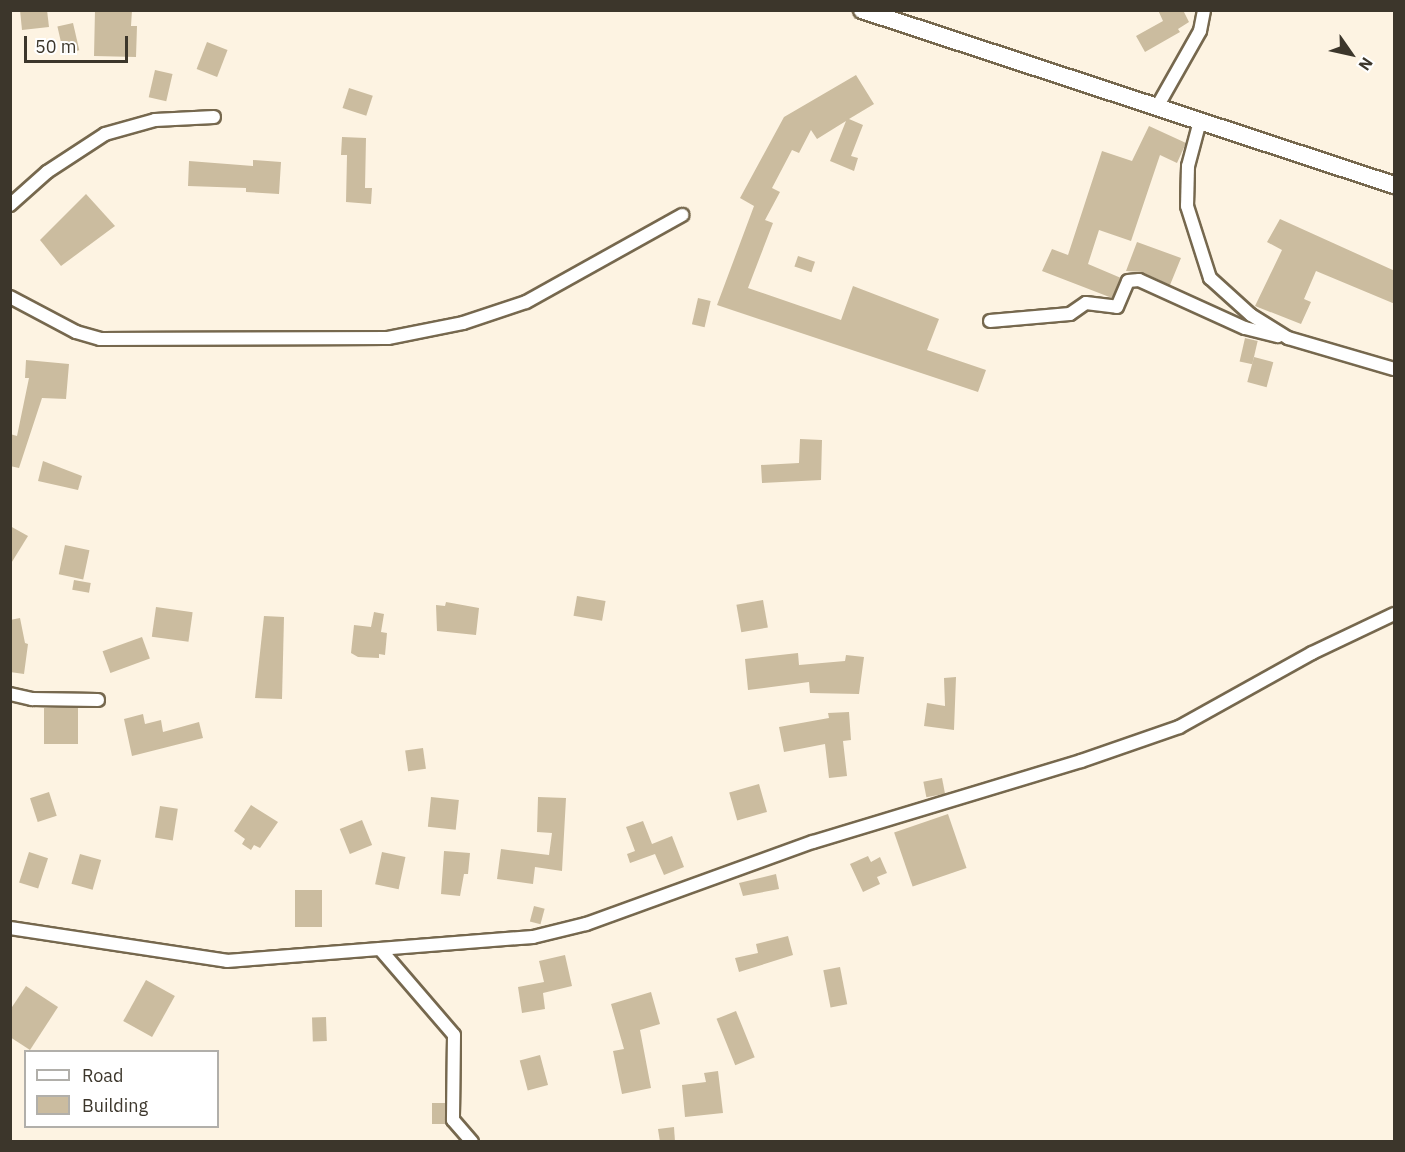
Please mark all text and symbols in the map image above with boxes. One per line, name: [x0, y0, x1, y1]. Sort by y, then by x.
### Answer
scale bar: [27, 24, 130, 62]
north arrow: [1321, 24, 1381, 84]
text: 50 m: [35, 35, 77, 58]
text: N: [1354, 54, 1377, 74]
legend: [24, 1050, 219, 1128]
text: Road: [82, 1064, 123, 1087]
text: Building: [82, 1094, 148, 1117]

